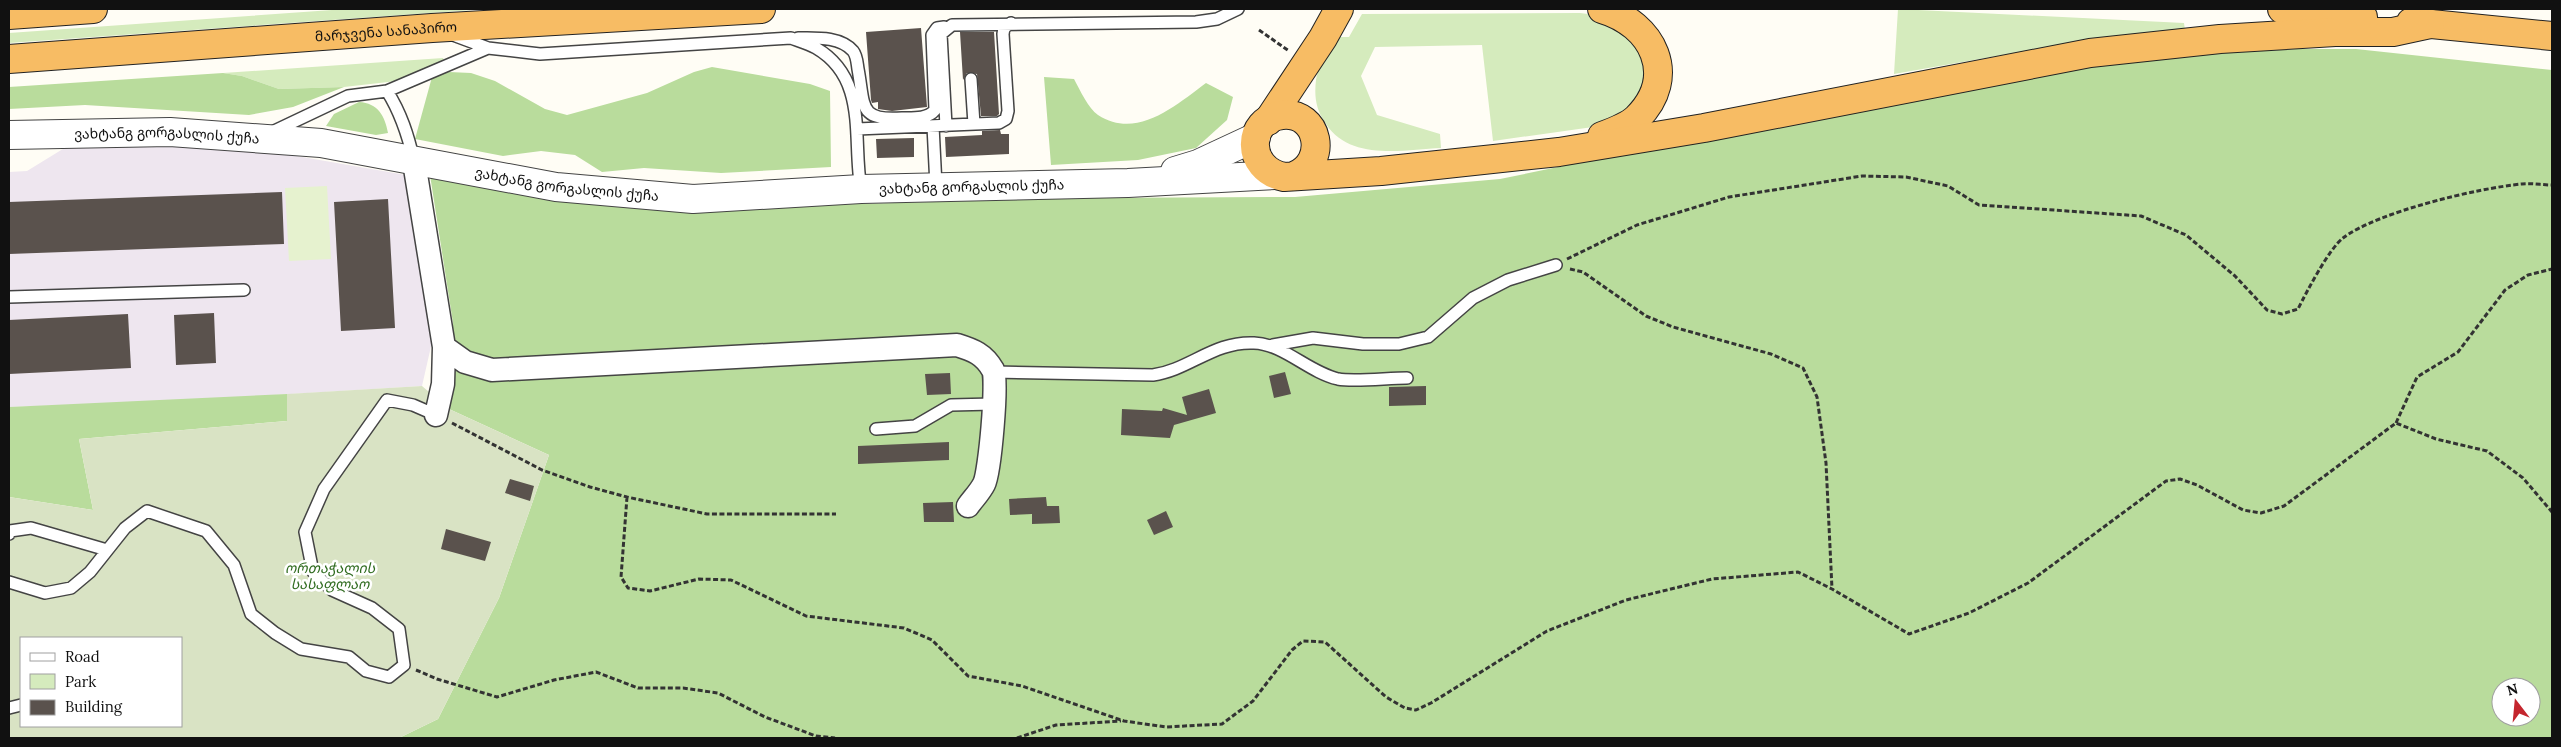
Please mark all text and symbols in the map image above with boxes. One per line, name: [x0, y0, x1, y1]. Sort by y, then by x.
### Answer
street label: მარჯვენა სანაპირო: [314, 18, 458, 46]
street label: ვახტანგ გორგასლის ქუჩა: [74, 123, 260, 147]
street label: ვახტანგ გორგასლის ქუჩა: [473, 163, 660, 205]
street label: ვახტანგ გორგასლის ქუჩა: [879, 175, 1065, 198]
park label: ორთაჭალის სასაფლაო: [285, 559, 375, 593]
legend: [20, 637, 182, 727]
text: Road: [65, 647, 100, 666]
text: Park: [65, 672, 96, 691]
north arrow: [2491, 677, 2541, 727]
text: N: [2505, 679, 2520, 700]
text: Building: [65, 697, 123, 716]

